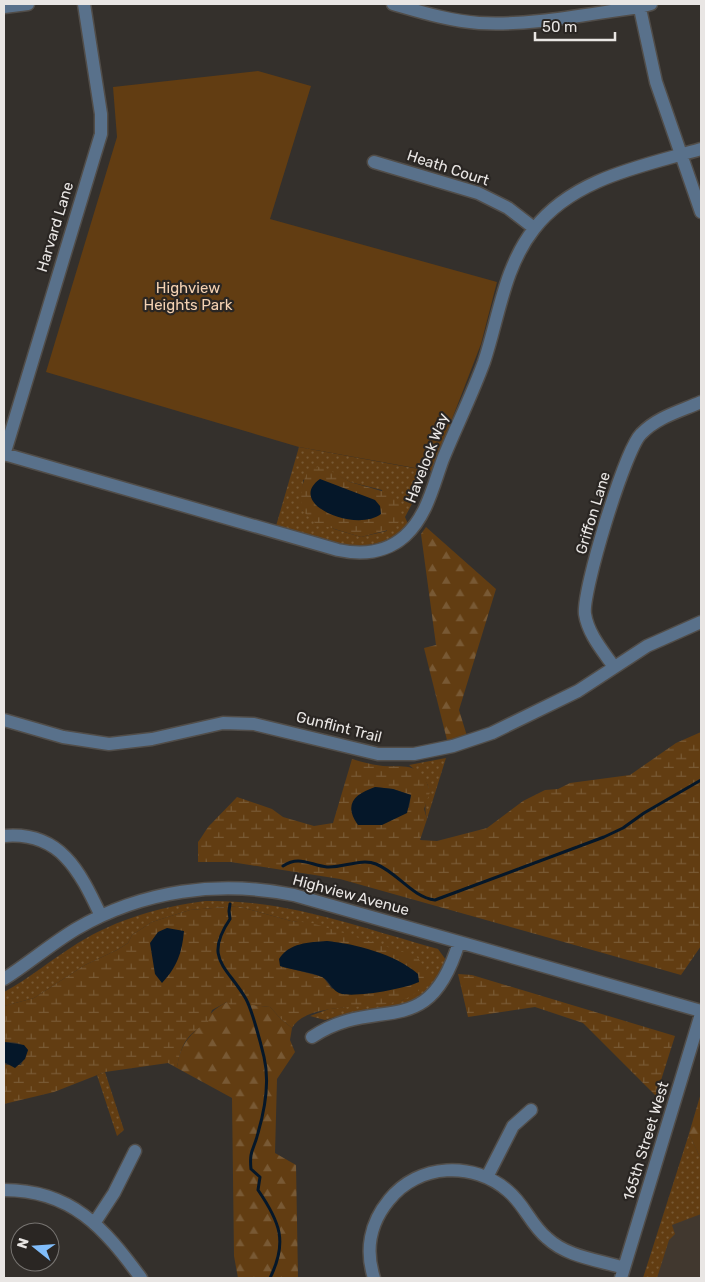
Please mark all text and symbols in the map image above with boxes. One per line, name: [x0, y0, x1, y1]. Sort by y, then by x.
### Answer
scale bar: [535, 10, 615, 42]
text: 50 m: [542, 18, 577, 36]
street label: Heath Court: [405, 146, 491, 190]
street label: Harvard Lane: [33, 180, 77, 274]
park label: Highview Heights Park: [143, 279, 233, 314]
street label: Havelock Way: [402, 410, 452, 506]
street label: Griffon Lane: [572, 470, 614, 556]
street label: Gunflint Trail: [294, 708, 384, 746]
street label: Highview Avenue: [291, 871, 411, 919]
street label: 165th Street West: [619, 1079, 673, 1203]
north arrow: [10, 1222, 60, 1272]
text: N: [13, 1236, 33, 1251]

